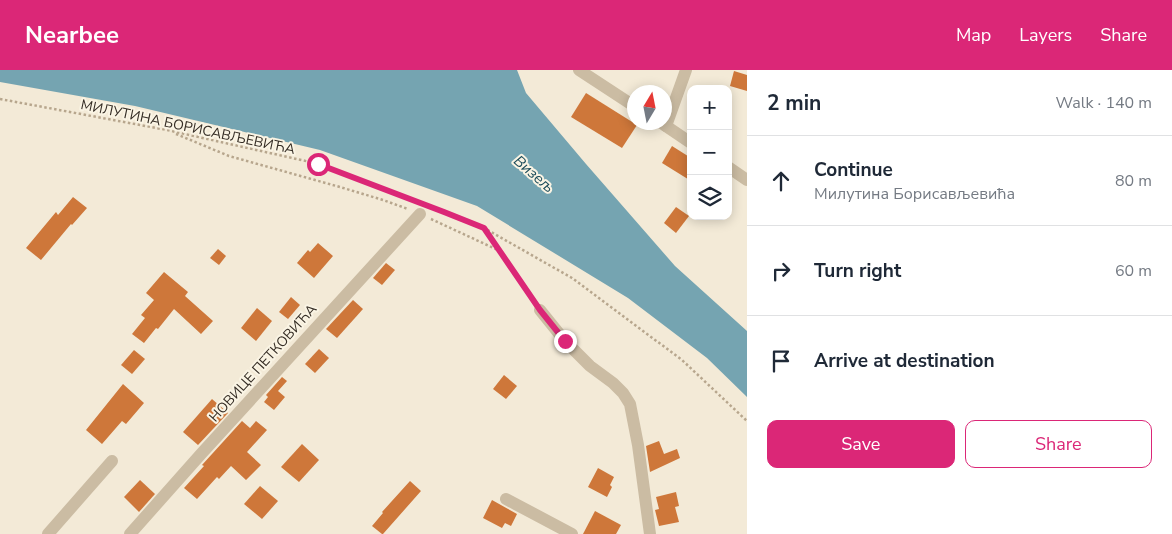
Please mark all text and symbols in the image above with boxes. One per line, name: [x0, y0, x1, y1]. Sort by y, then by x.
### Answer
text: Nearbee: [25, 19, 119, 51]
text: Map: [956, 23, 991, 47]
text: Layers: [1019, 23, 1072, 47]
text: Share: [1100, 23, 1147, 47]
north arrow: [627, 85, 672, 130]
map controls: [687, 85, 732, 220]
button: +: [687, 85, 732, 130]
text: 2 min: [767, 89, 821, 117]
text: Walk · 140 m: [1056, 92, 1152, 114]
street label: МИЛУТИНА БОРИСАВЉЕВИЋА: [79, 95, 297, 159]
button: −: [687, 130, 732, 175]
water label: Визељ: [510, 151, 558, 197]
route start: [307, 153, 330, 176]
text: Continue: [814, 157, 893, 183]
icon: ahead: [767, 167, 795, 195]
text: 80 m: [1115, 170, 1152, 192]
button: layers: [687, 175, 732, 220]
text: Милутина Борисављевића: [814, 183, 1015, 205]
icon: right: [767, 257, 795, 285]
text: Turn right: [814, 258, 901, 284]
text: 60 m: [1115, 260, 1152, 282]
street label: НОВИЦЕ ПЕТКОВИЋА: [205, 300, 321, 426]
route end: [554, 330, 577, 353]
icon: arrive: [767, 347, 795, 375]
text: Arrive at destination: [814, 348, 995, 374]
button: Save: [767, 420, 955, 468]
button: Share: [965, 420, 1152, 468]

